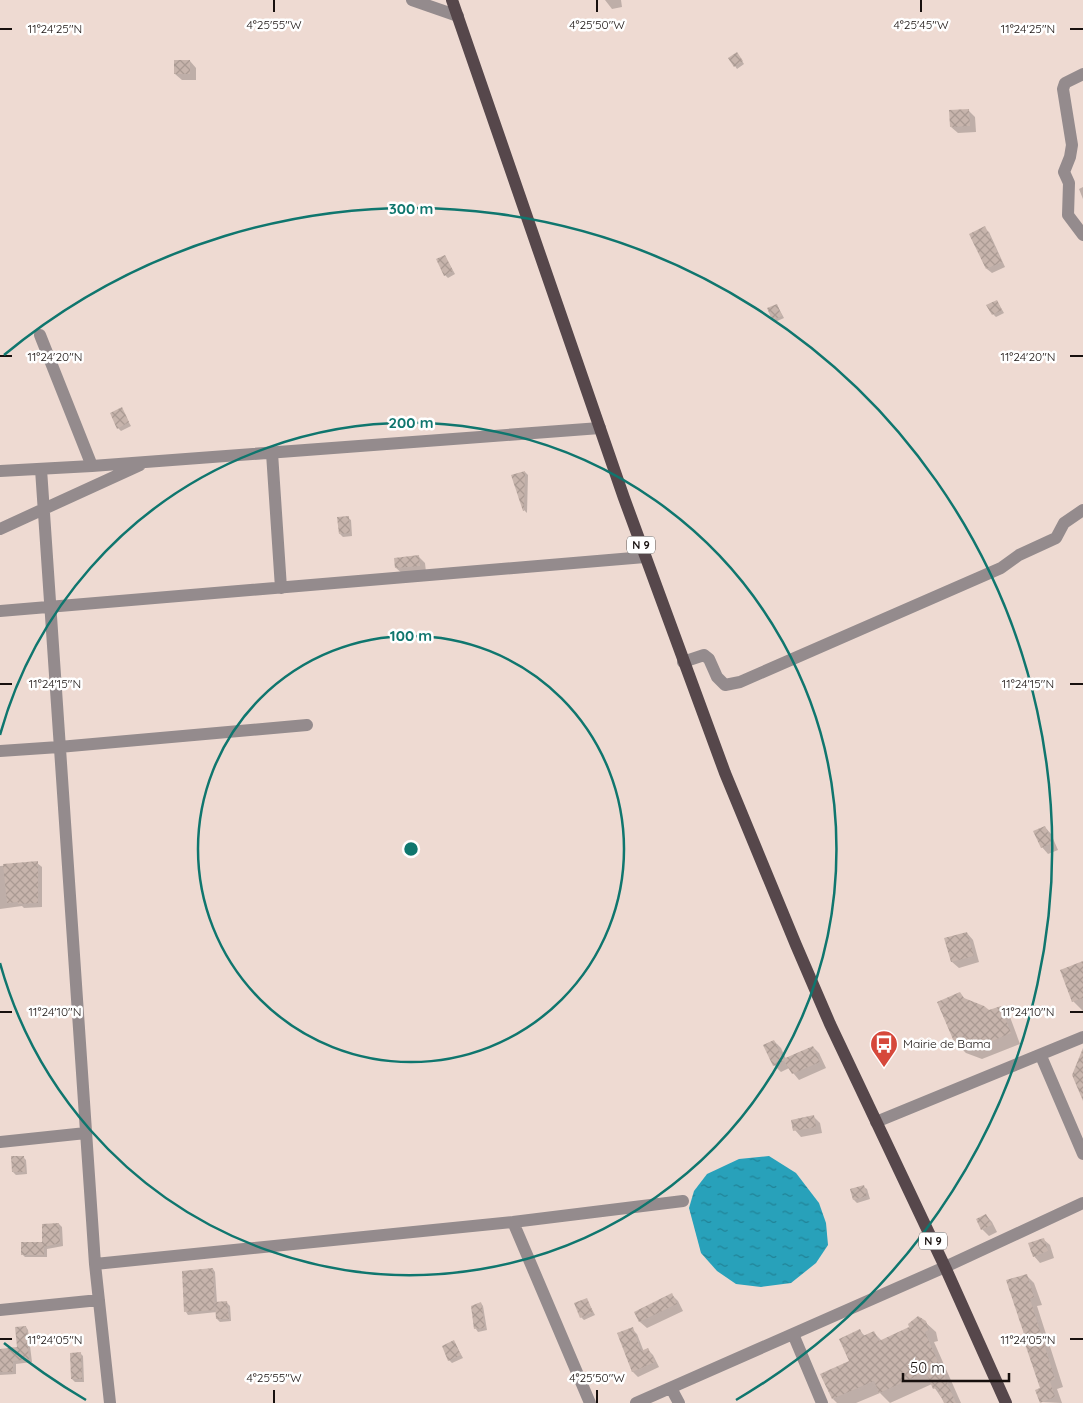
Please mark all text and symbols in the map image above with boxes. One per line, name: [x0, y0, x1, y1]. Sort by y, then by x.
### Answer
text: 4°25'55"W: [246, 17, 302, 32]
text: 4°25'50"W: [569, 17, 625, 32]
text: 4°25'45"W: [894, 17, 949, 32]
text: 11°24'25"N: [28, 21, 82, 36]
text: 11°24'25"N: [1001, 21, 1055, 36]
text: 300 m: [389, 199, 433, 218]
text: 11°24'20"N: [27, 349, 83, 364]
text: 11°24'20"N: [1000, 349, 1056, 364]
text: 200 m: [389, 413, 434, 432]
road number: N 9: [627, 536, 655, 554]
text: 100 m: [390, 626, 432, 645]
text: 11°24'15"N: [29, 676, 81, 691]
text: 11°24'15"N: [1002, 676, 1054, 691]
centre of rings: [402, 840, 420, 858]
text: 11°24'10"N: [29, 1004, 81, 1019]
text: 11°24'10"N: [1002, 1004, 1054, 1019]
bus stop icon: Mairie de Bama: [869, 1029, 899, 1068]
place label: Mairie de Bama: [903, 1036, 991, 1051]
road number: N 9: [919, 1232, 947, 1250]
text: 11°24'05"N: [28, 1332, 82, 1347]
text: 11°24'05"N: [1001, 1332, 1055, 1347]
scale bar: [903, 1350, 1009, 1382]
text: 50 m: [910, 1358, 945, 1377]
text: 4°25'55"W: [246, 1370, 302, 1385]
text: 4°25'50"W: [569, 1370, 625, 1385]

